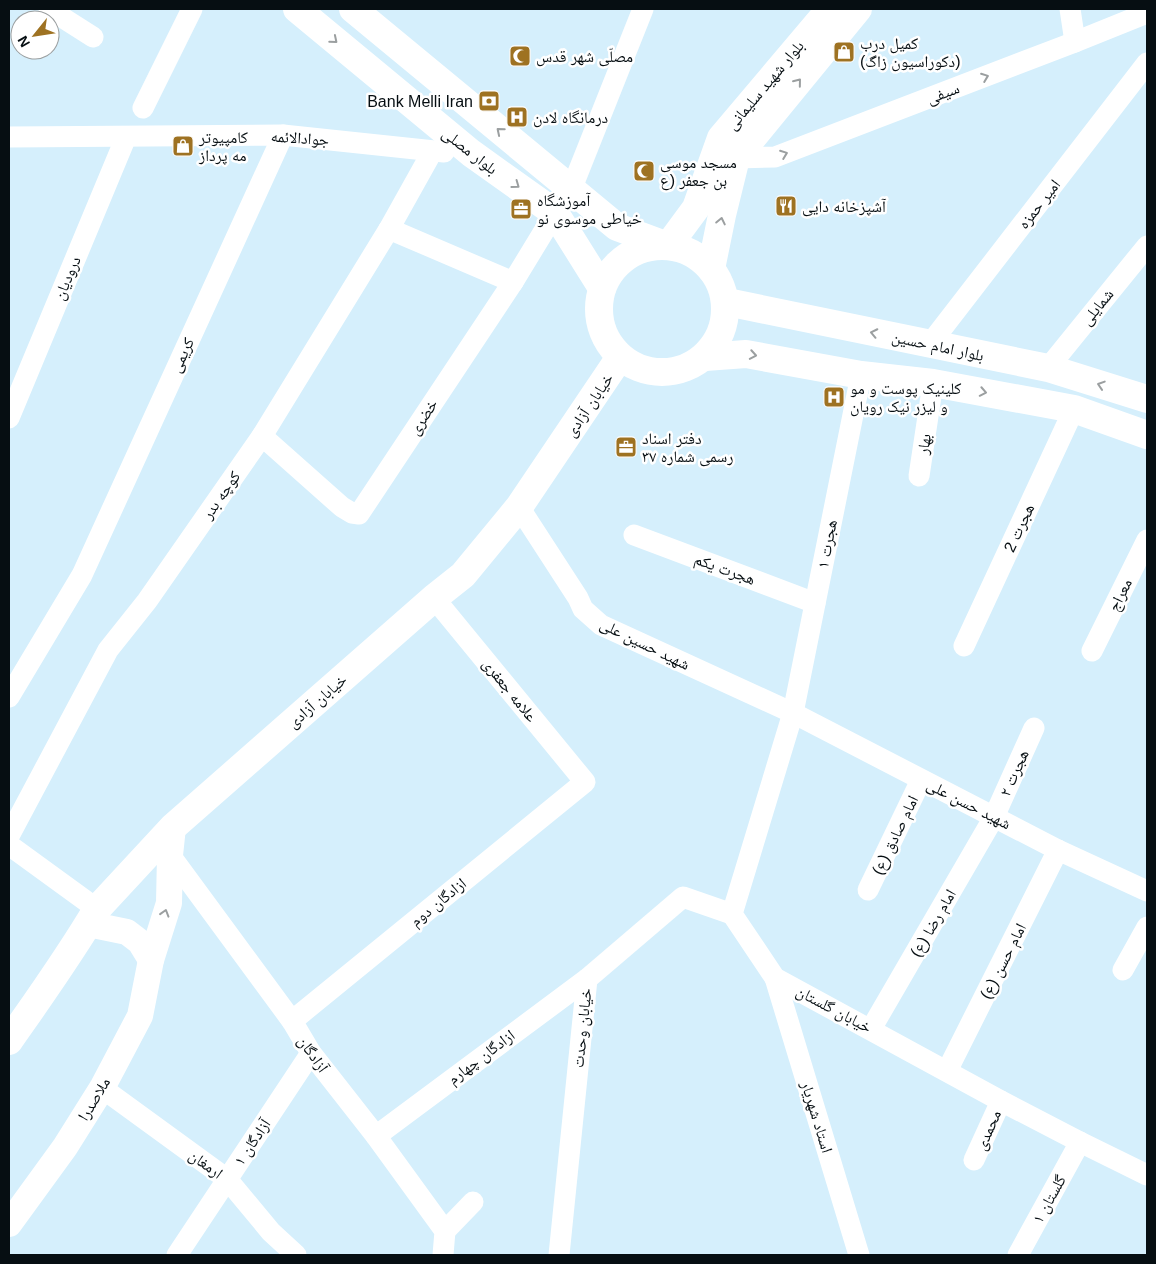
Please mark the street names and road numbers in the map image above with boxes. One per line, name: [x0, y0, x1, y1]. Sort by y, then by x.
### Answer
street label: بلوار شهید سلیمانی: [723, 37, 809, 134]
street label: سیفی: [924, 79, 962, 109]
street label: بلوار مصلی: [438, 124, 501, 179]
street label: جوادالائمه: [270, 127, 330, 150]
street label: امیر حمزه: [1015, 176, 1064, 233]
street label: درودیان: [50, 254, 86, 303]
street label: شمایلی: [1077, 285, 1118, 330]
street label: بلوار امام حسین: [890, 328, 986, 366]
street label: کریمی: [167, 335, 199, 376]
street label: خیابان آزادی: [562, 370, 618, 441]
street label: خضری: [405, 396, 442, 439]
street label: بهار: [914, 432, 935, 457]
street label: کوچه بدر: [198, 468, 245, 523]
street label: هجرت 2: [1001, 501, 1038, 555]
street label: هجرت ۱: [814, 518, 841, 570]
street label: هجرت یکم: [692, 550, 758, 590]
street label: معراج: [1105, 576, 1137, 615]
street label: شهید حسین علی: [596, 615, 693, 675]
street label: علامه جعفری: [478, 655, 541, 726]
street label: خیابان آزادی: [284, 671, 351, 733]
street label: هجرت ۲: [996, 747, 1033, 799]
street label: شهید حسن علی: [923, 776, 1014, 834]
street label: امام صادق (ع): [869, 793, 923, 878]
street label: ازادگان دوم: [407, 874, 471, 931]
street label: امام رضا (ع): [907, 886, 961, 961]
street label: امام حسن (ع): [977, 920, 1031, 1002]
street label: خیابان گلستان: [793, 982, 874, 1038]
street label: خیابان وحدت: [569, 987, 597, 1069]
street label: ازادگان چهارم: [444, 1026, 519, 1089]
street label: آزادگان: [293, 1033, 332, 1077]
street label: ملاصدرا: [75, 1074, 114, 1124]
street label: استاد شهریار: [797, 1078, 836, 1155]
street label: محمدی: [972, 1107, 1006, 1153]
street label: آزادگان ۱: [230, 1115, 276, 1169]
street label: ارمغان: [185, 1146, 226, 1183]
street label: گلستان ۱: [1029, 1172, 1071, 1227]

